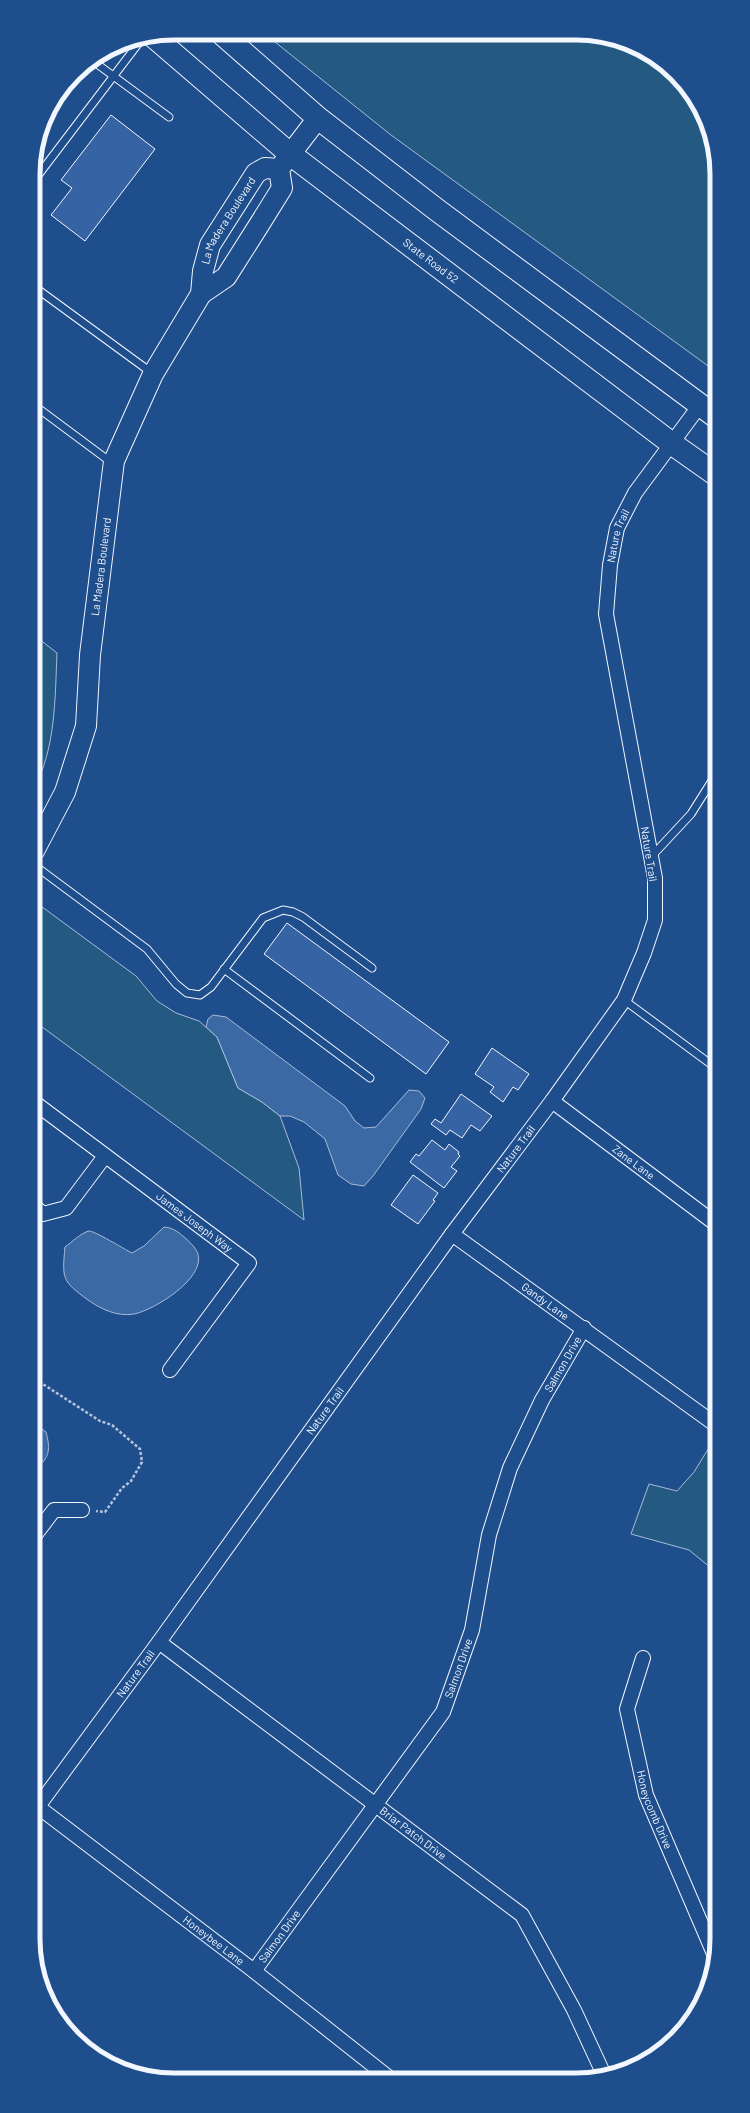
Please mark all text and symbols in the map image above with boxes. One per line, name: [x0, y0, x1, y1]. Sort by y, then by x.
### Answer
street label: La Madera Boulevard: [198, 174, 258, 266]
street label: State Road 52: [401, 235, 461, 286]
street label: Nature Trail: [604, 507, 632, 564]
street label: La Madera Boulevard: [88, 517, 113, 617]
street label: Nature Trail: [639, 825, 660, 882]
street label: Nature Trail: [494, 1123, 537, 1175]
street label: Zane Lane: [610, 1142, 658, 1182]
street label: James Joseph Way: [154, 1189, 235, 1254]
street label: Gandy Lane: [519, 1280, 572, 1322]
street label: Salmon Drive: [541, 1334, 584, 1394]
street label: Nature Trail: [303, 1384, 346, 1437]
street label: Salmon Drive: [441, 1636, 475, 1700]
street label: Nature Trail: [114, 1647, 157, 1700]
street label: Honeycomb Drive: [635, 1769, 675, 1851]
street label: Briar Patch Drive: [378, 1804, 449, 1862]
street label: Salmon Drive: [255, 1907, 303, 1965]
street label: Honeybee Lane: [181, 1913, 247, 1967]

